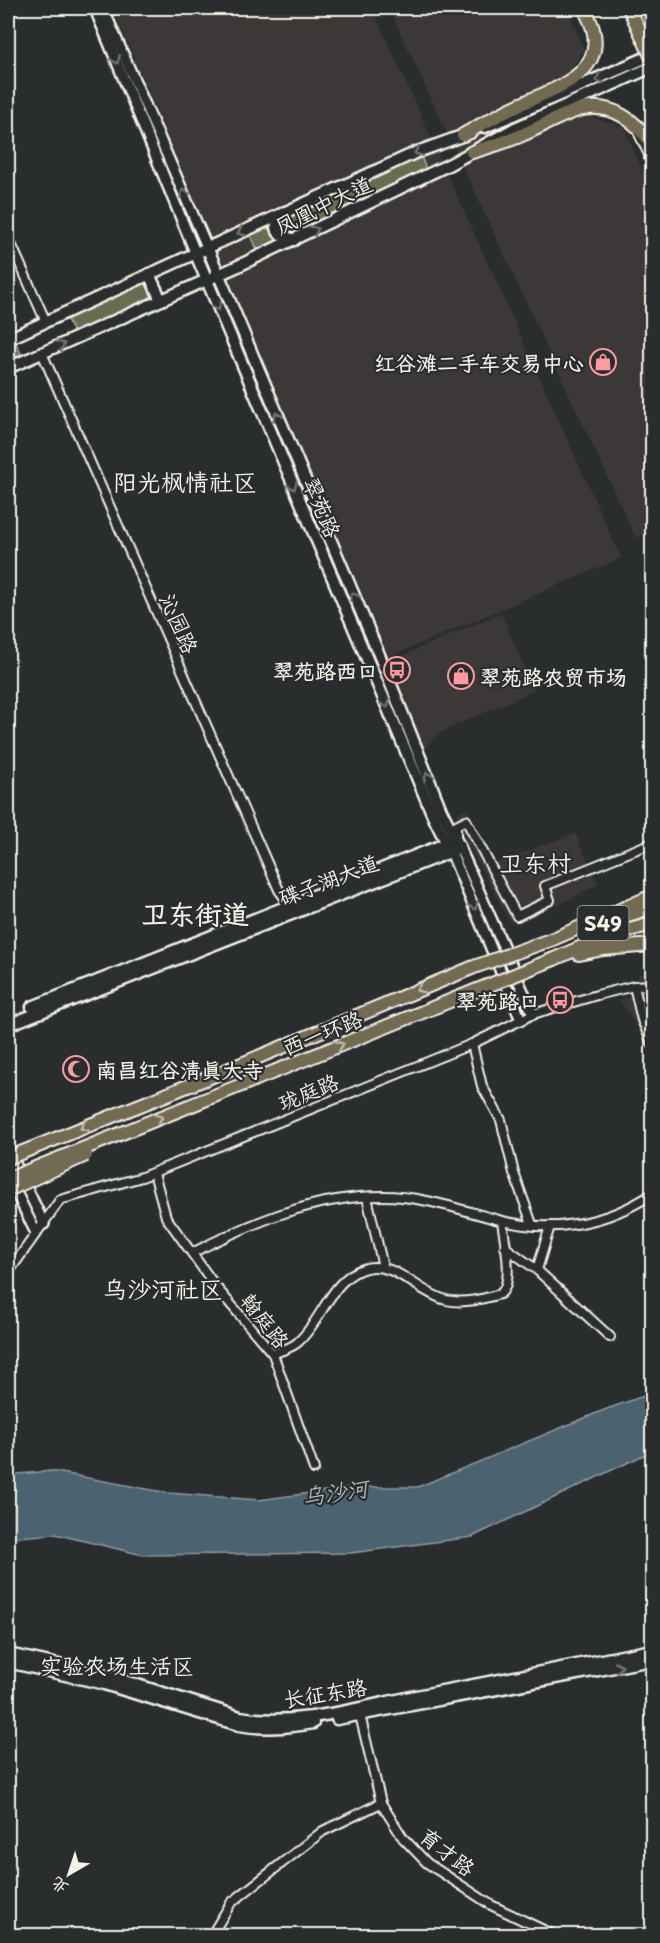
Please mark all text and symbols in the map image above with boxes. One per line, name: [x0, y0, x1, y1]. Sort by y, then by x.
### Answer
one-way arrow: [109, 54, 121, 65]
one-way arrow: [594, 72, 605, 84]
one-way arrow: [414, 145, 425, 157]
street label: 凤凰中大道: [269, 167, 377, 241]
one-way arrow: [179, 189, 191, 200]
one-way arrow: [236, 225, 247, 237]
one-way arrow: [309, 225, 320, 237]
one-way arrow: [210, 300, 222, 311]
one-way arrow: [55, 340, 66, 352]
place label: 红谷滩二手车交易中心: [374, 346, 584, 378]
shop icon: 红谷滩二手车交易中心: [588, 347, 618, 377]
one-way arrow: [273, 411, 285, 422]
district label: 阳光枫情社区: [113, 463, 257, 499]
street label: 翠苑路: [296, 472, 350, 542]
one-way arrow: [286, 480, 298, 491]
street label: 沁园路: [153, 588, 207, 658]
one-way arrow: [349, 591, 361, 602]
place label: 翠苑路西口: [273, 654, 378, 686]
bus stop icon: 翠苑路西口: [382, 655, 412, 685]
place label: 翠苑路农贸市场: [480, 660, 627, 692]
shop icon: 翠苑路农贸市场: [446, 661, 476, 691]
one-way arrow: [379, 698, 391, 709]
one-way arrow: [422, 771, 435, 782]
district label: 卫东村: [499, 844, 571, 880]
street label: 碟子湖大道: [273, 845, 383, 913]
district label: 卫东街道: [141, 892, 249, 933]
one-way arrow: [467, 899, 479, 910]
road number: S49: [578, 906, 628, 940]
one-way arrow: [415, 982, 426, 994]
place label: 翠苑路口: [456, 984, 540, 1016]
bus stop icon: 翠苑路口: [545, 985, 575, 1015]
street label: 西一环路: [277, 1001, 367, 1063]
one-way arrow: [334, 1040, 345, 1052]
place label: 南昌红谷清真大寺: [96, 1053, 264, 1085]
mosque icon: 南昌红谷清真大寺: [61, 1054, 91, 1084]
street label: 珑庭路: [273, 1064, 343, 1118]
one-way arrow: [153, 1113, 164, 1125]
one-way arrow: [80, 1120, 91, 1132]
district label: 乌沙河社区: [103, 1270, 223, 1306]
street label: 翰庭路: [234, 1285, 298, 1355]
water label: 乌沙河: [300, 1470, 373, 1512]
district label: 实验农场生活区: [40, 1648, 194, 1681]
one-way arrow: [613, 1661, 623, 1674]
street label: 长征东路: [281, 1670, 369, 1714]
street label: 育才路: [413, 1819, 483, 1883]
north arrow: [39, 1844, 99, 1904]
text: 北: [45, 1872, 73, 1901]

